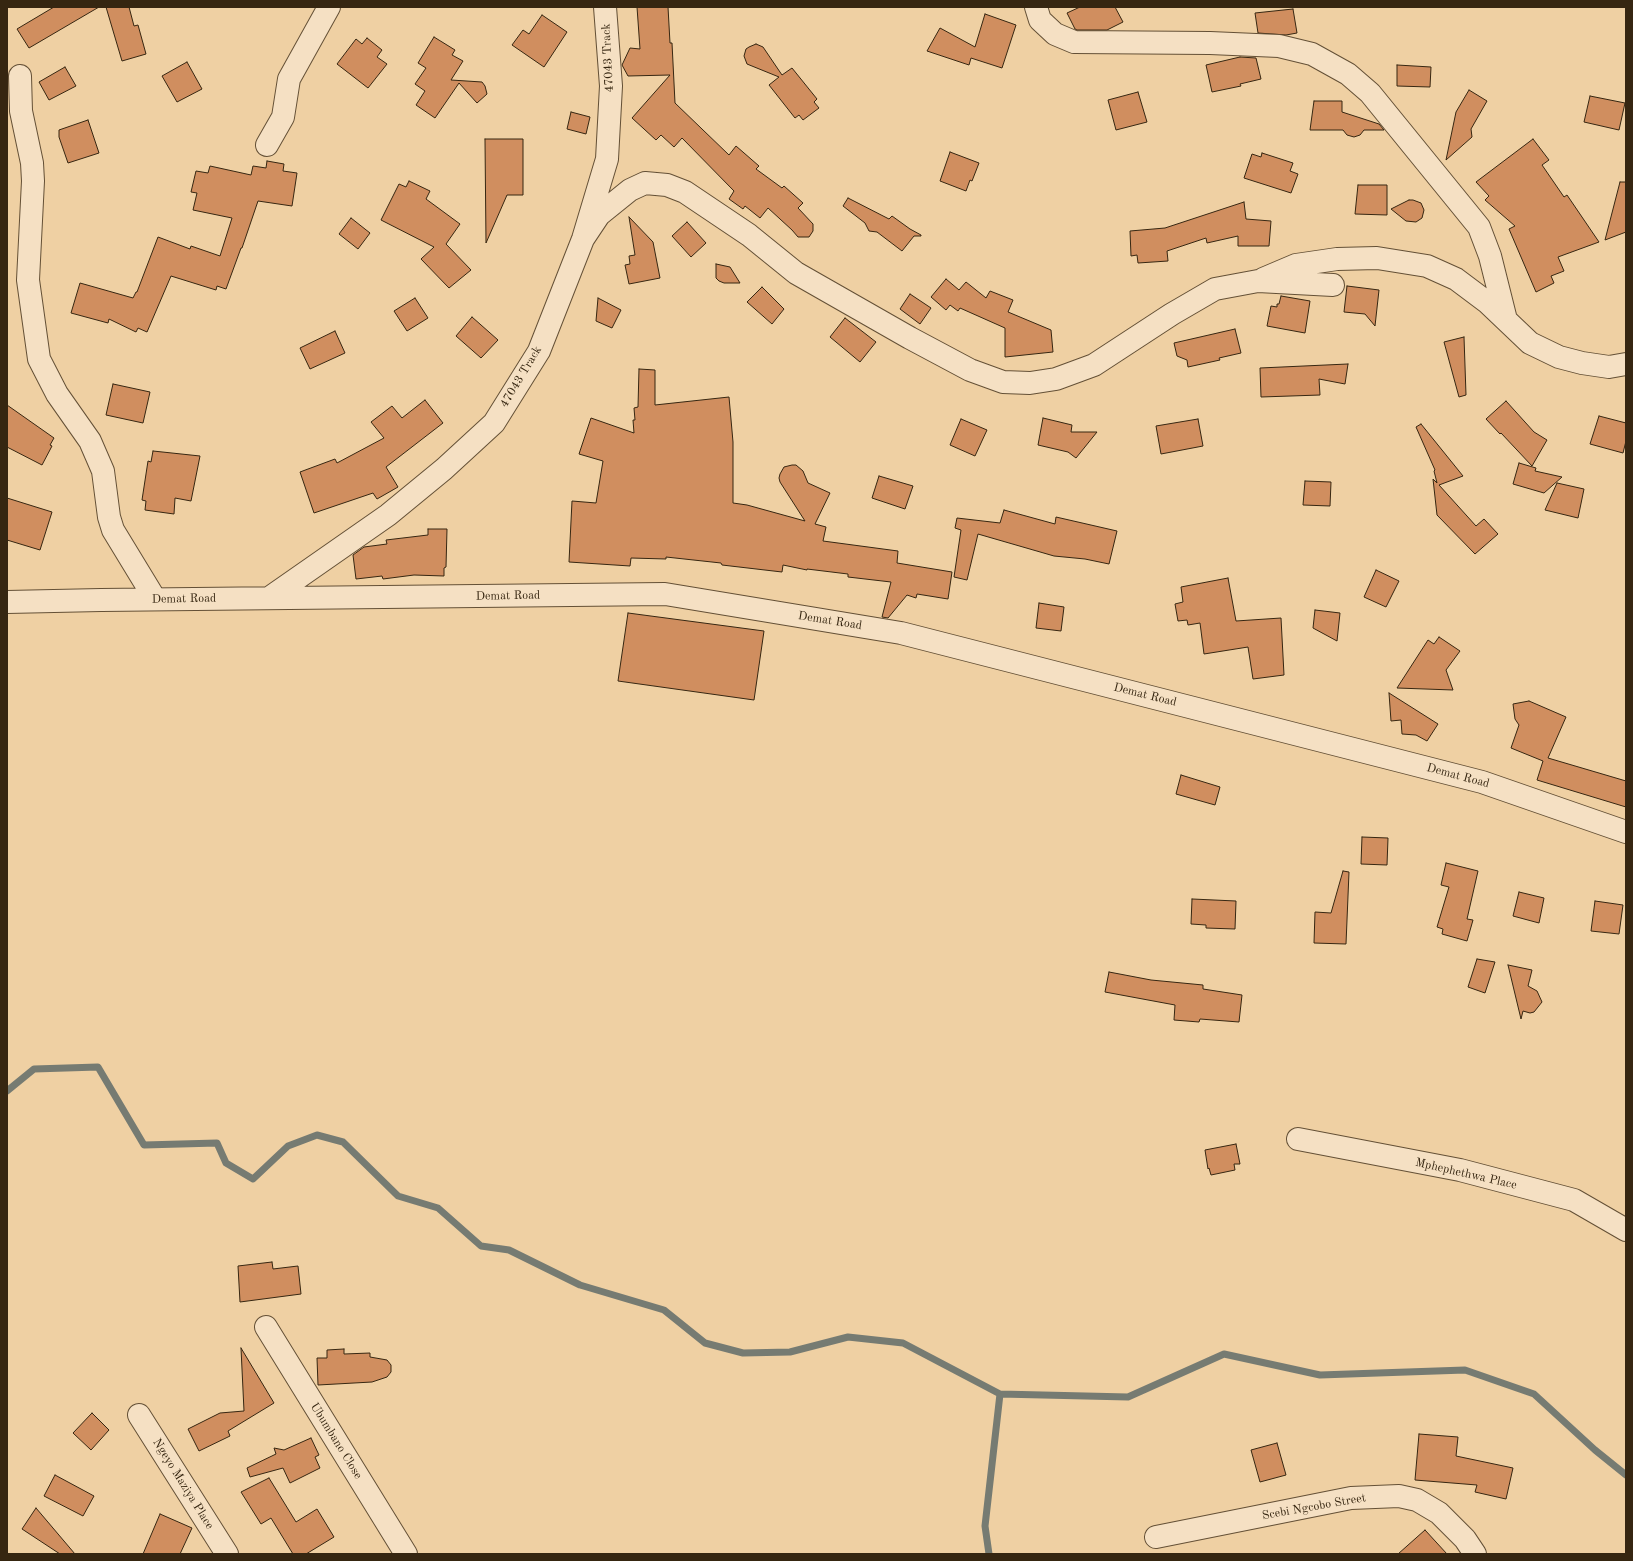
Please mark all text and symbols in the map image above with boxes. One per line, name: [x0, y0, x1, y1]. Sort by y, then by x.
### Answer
street label: 47043 Track: [599, 23, 617, 93]
street label: 47043 Track: [497, 344, 545, 410]
street label: Demat Road: [476, 588, 540, 604]
street label: Demat Road: [152, 591, 216, 607]
street label: Demat Road: [797, 609, 863, 633]
street label: Demat Road: [1112, 680, 1178, 710]
street label: Demat Road: [1425, 761, 1491, 791]
street label: Mphephethwa Place: [1414, 1155, 1518, 1193]
street label: Ubumbano Close: [307, 1400, 365, 1482]
street label: Ngeyo Maziya Place: [149, 1436, 217, 1532]
street label: Scebi Ngcobo Street: [1261, 1491, 1367, 1523]

